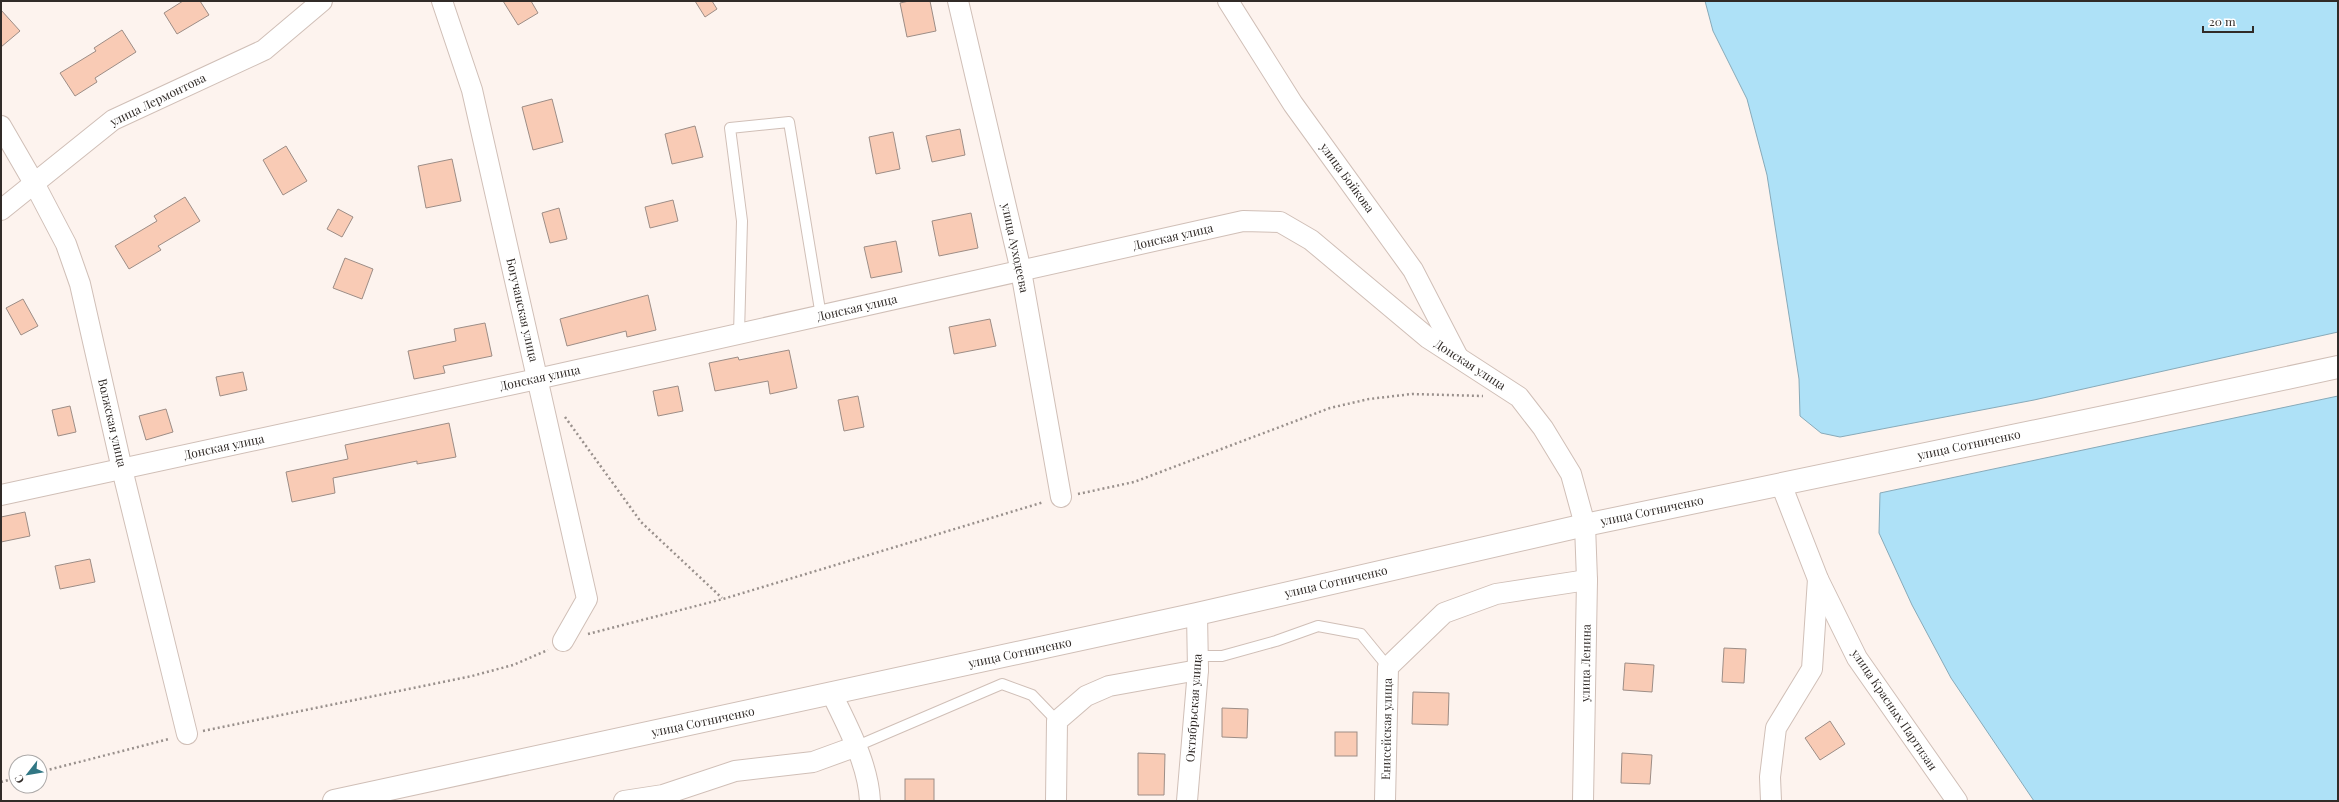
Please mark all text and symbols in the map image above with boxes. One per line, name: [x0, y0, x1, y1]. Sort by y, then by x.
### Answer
scale bar: [2203, 8, 2253, 34]
text: 20 m: [2209, 13, 2236, 29]
street label: улица Лермонтова: [106, 69, 208, 130]
street label: улица Бойкова: [1317, 139, 1379, 215]
street label: улица Ауходеева: [998, 201, 1033, 294]
street label: Донская улица: [1131, 219, 1214, 253]
street label: Богучанская улица: [503, 256, 543, 363]
street label: Донская улица: [815, 290, 898, 324]
street label: Донская улица: [1432, 335, 1509, 393]
street label: Донская улица: [498, 361, 581, 393]
street label: Волжская улица: [95, 377, 131, 469]
street label: улица Сотниченко: [1915, 425, 2022, 463]
street label: Донская улица: [182, 430, 265, 462]
street label: улица Сотниченко: [1598, 491, 1705, 529]
street label: улица Сотниченко: [1282, 561, 1389, 601]
street label: улица Ленина: [1576, 624, 1594, 703]
street label: улица Сотниченко: [966, 633, 1073, 671]
street label: улица Красных Партизан: [1848, 645, 1941, 773]
street label: Октябрьская улица: [1181, 653, 1205, 763]
street label: Енисейская улица: [1377, 678, 1395, 780]
street label: улица Сотниченко: [649, 702, 756, 740]
north arrow: [8, 754, 48, 794]
text: С: [10, 772, 27, 787]

